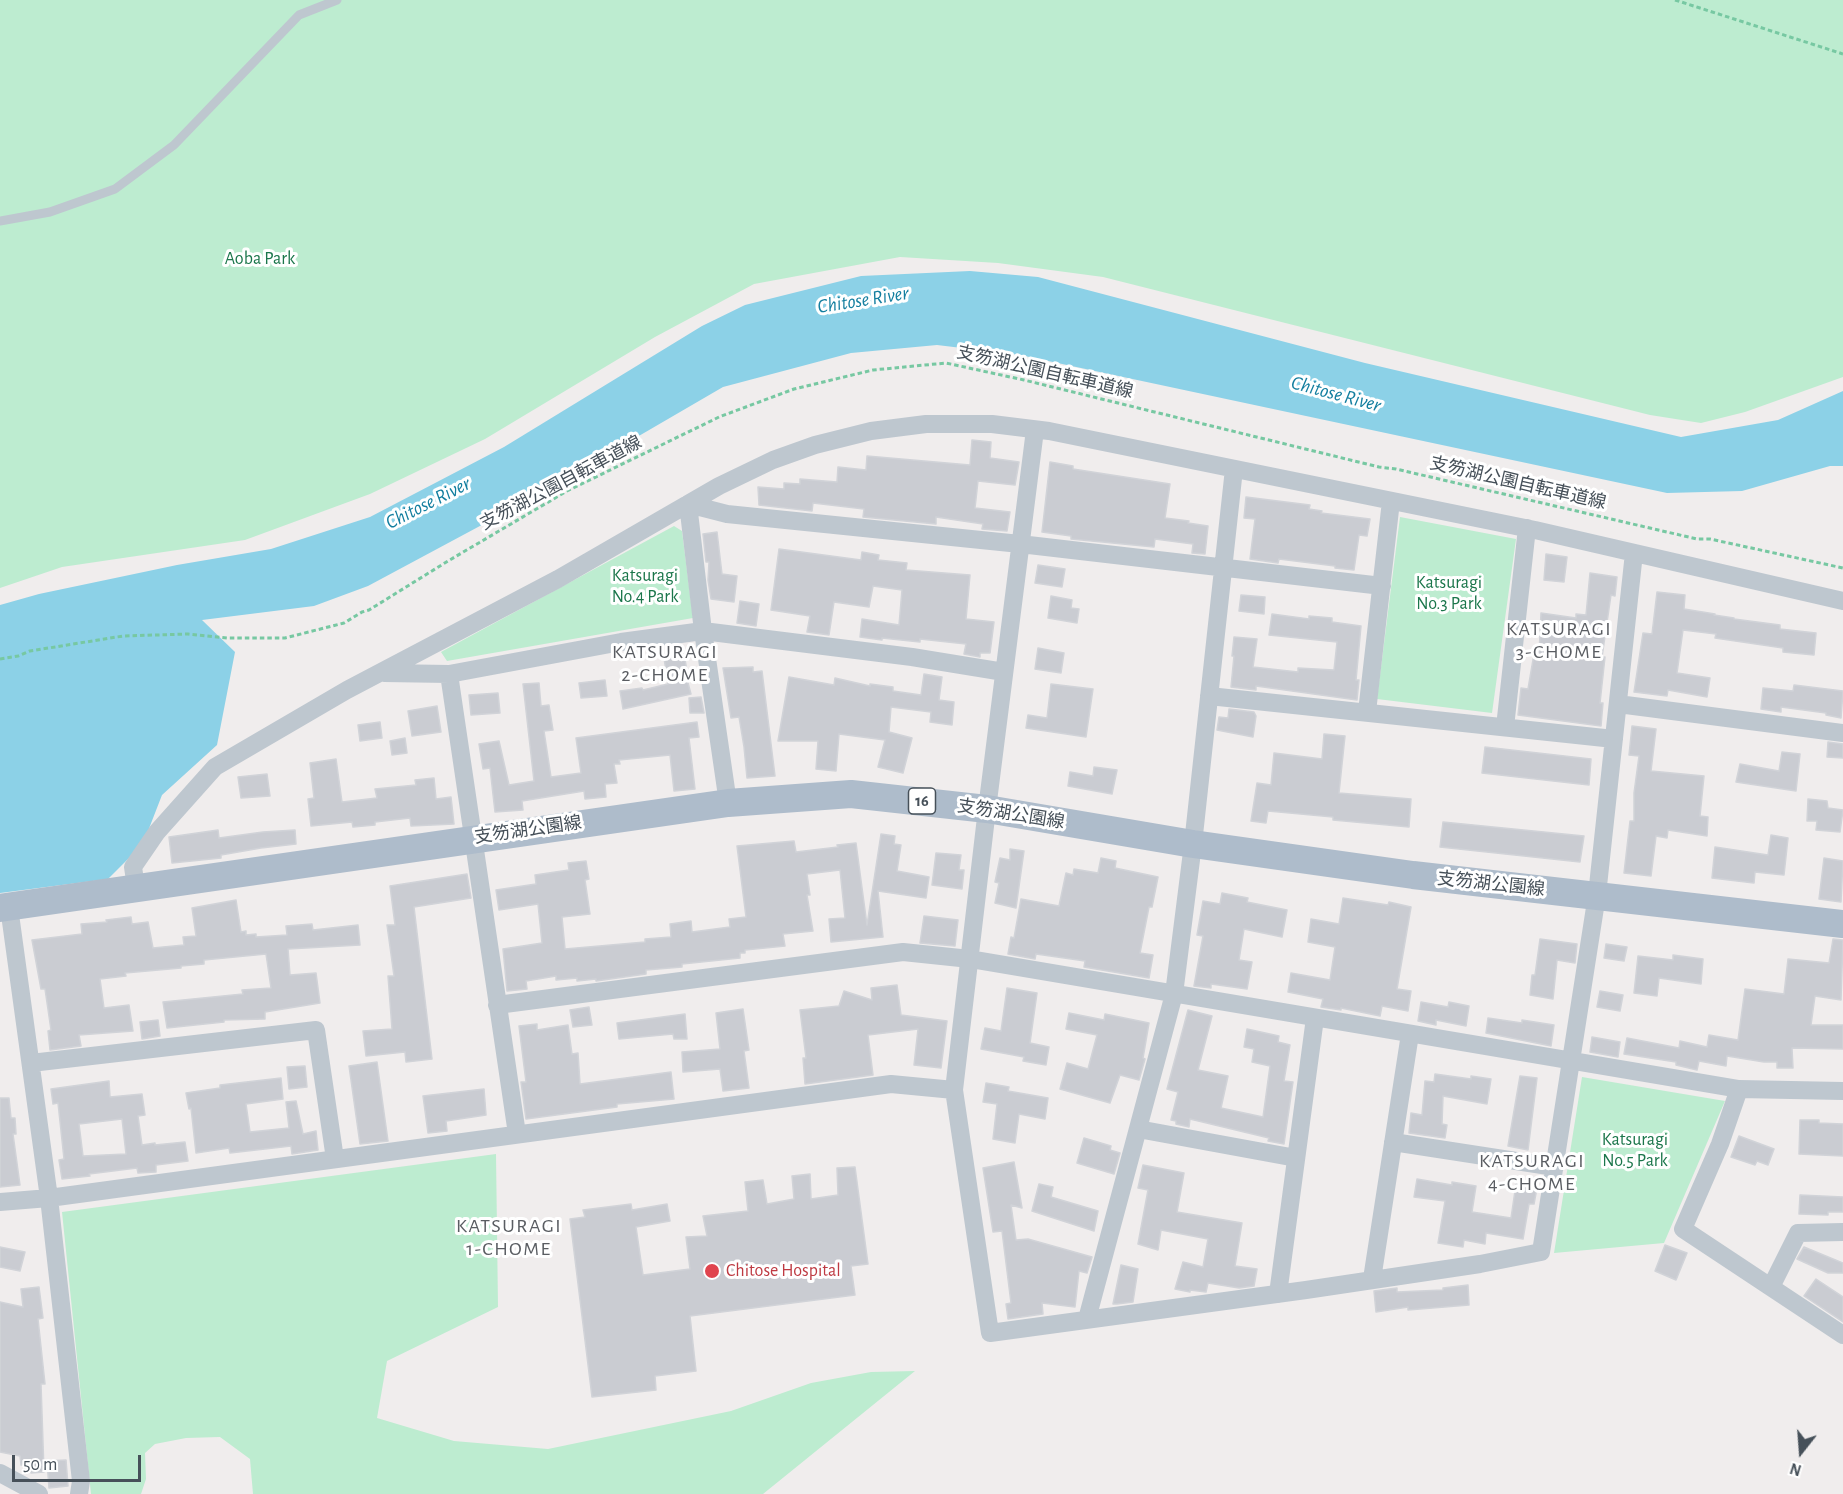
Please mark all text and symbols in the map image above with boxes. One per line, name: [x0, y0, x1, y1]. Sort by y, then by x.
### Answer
park label: Aoba Park: [225, 248, 295, 270]
water label: Chitose River: [816, 281, 910, 319]
street label: 支笏湖公園自転車道線: [955, 341, 1135, 403]
water label: Chitose River: [1288, 371, 1384, 417]
street label: 支笏湖公園自転車道線: [476, 431, 646, 535]
street label: 支笏湖公園自転車道線: [1428, 452, 1608, 514]
water label: Chitose River: [382, 471, 474, 535]
park label: Katsuragi No.4 Park: [612, 565, 678, 608]
park label: Katsuragi No.3 Park: [1416, 572, 1482, 614]
district label: KATSURAGI 3-CHOME: [1506, 617, 1612, 664]
district label: KATSURAGI 2-CHOME: [612, 640, 718, 687]
road number: 16: [908, 788, 936, 814]
street label: 支笏湖公園線: [956, 795, 1066, 833]
street label: 支笏湖公園線: [473, 812, 583, 848]
street label: 支笏湖公園線: [1436, 868, 1546, 900]
park label: Katsuragi No.5 Park: [1602, 1129, 1668, 1172]
district label: KATSURAGI 4-CHOME: [1479, 1149, 1585, 1196]
district label: KATSURAGI 1-CHOME: [456, 1214, 562, 1261]
place label: Chitose Hospital: [726, 1260, 841, 1282]
marker: Chitose Hospital: [703, 1262, 721, 1280]
north arrow: [1771, 1422, 1831, 1482]
scale bar: [15, 1443, 144, 1481]
text: 50 m: [23, 1456, 57, 1474]
text: N: [1788, 1460, 1803, 1478]

